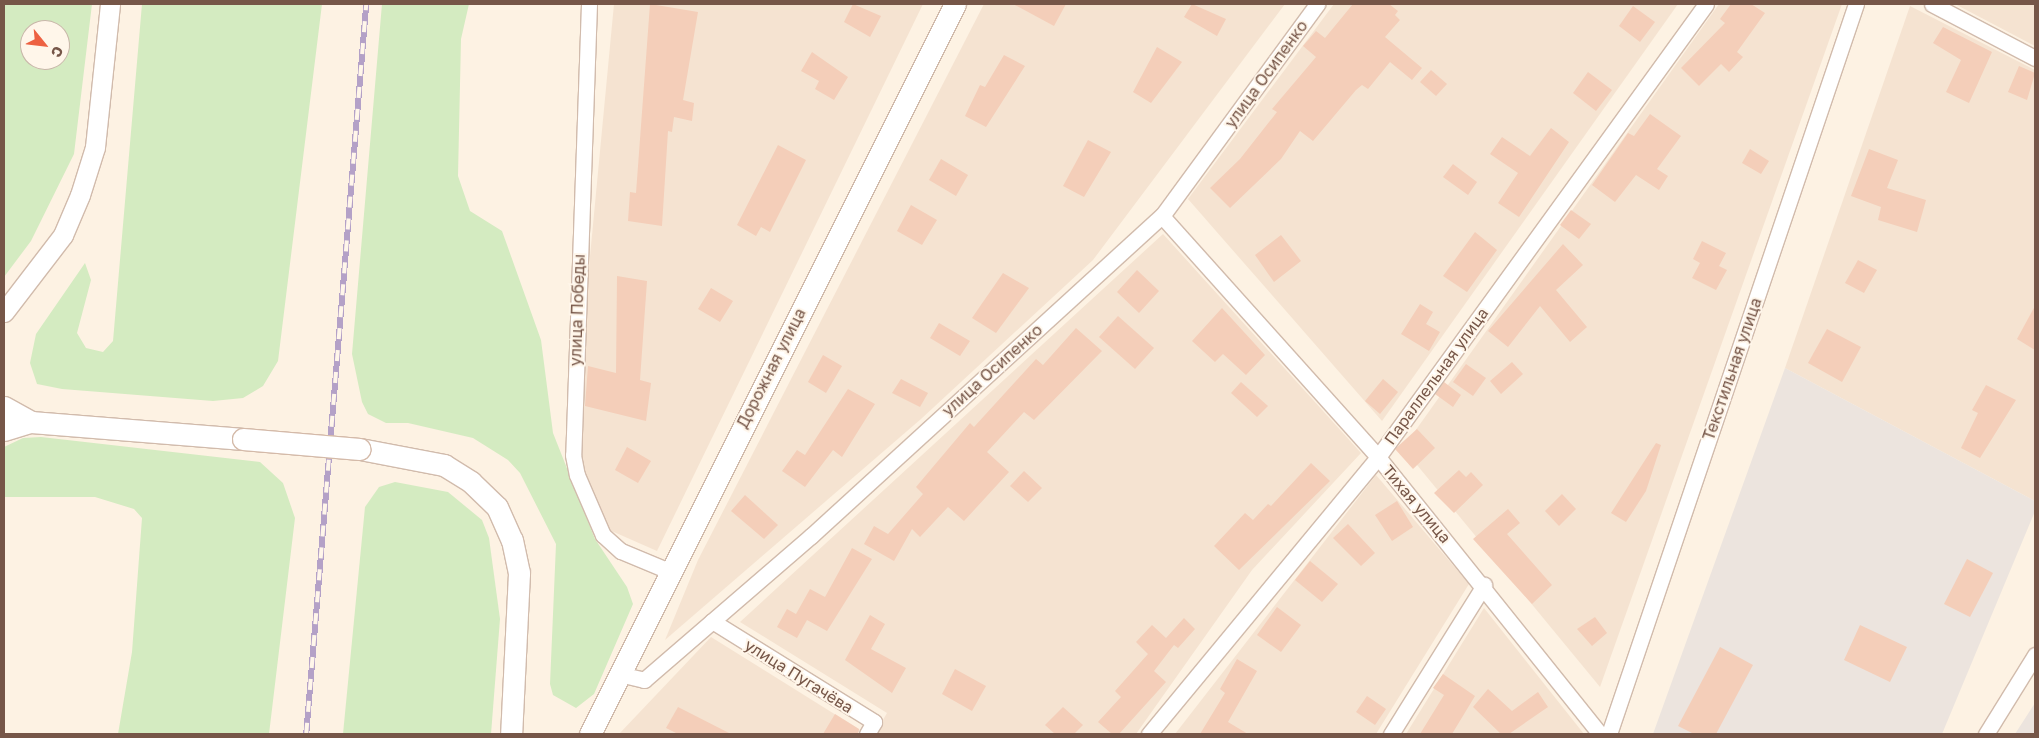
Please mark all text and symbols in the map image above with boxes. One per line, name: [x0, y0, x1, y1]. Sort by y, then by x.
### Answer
street label: улица Осипенко: [1221, 16, 1311, 132]
north arrow: [20, 20, 70, 70]
text: С: [48, 44, 68, 60]
street label: улица Победы: [565, 253, 589, 367]
street label: Текстильная улица: [1699, 295, 1765, 443]
street label: Параллельная улица: [1380, 304, 1492, 448]
street label: Дорожная улица: [733, 305, 809, 431]
street label: улица Осипенко: [938, 320, 1046, 420]
street label: Тихая улица: [1379, 461, 1455, 547]
street label: улица Пугачёва: [741, 635, 857, 717]

